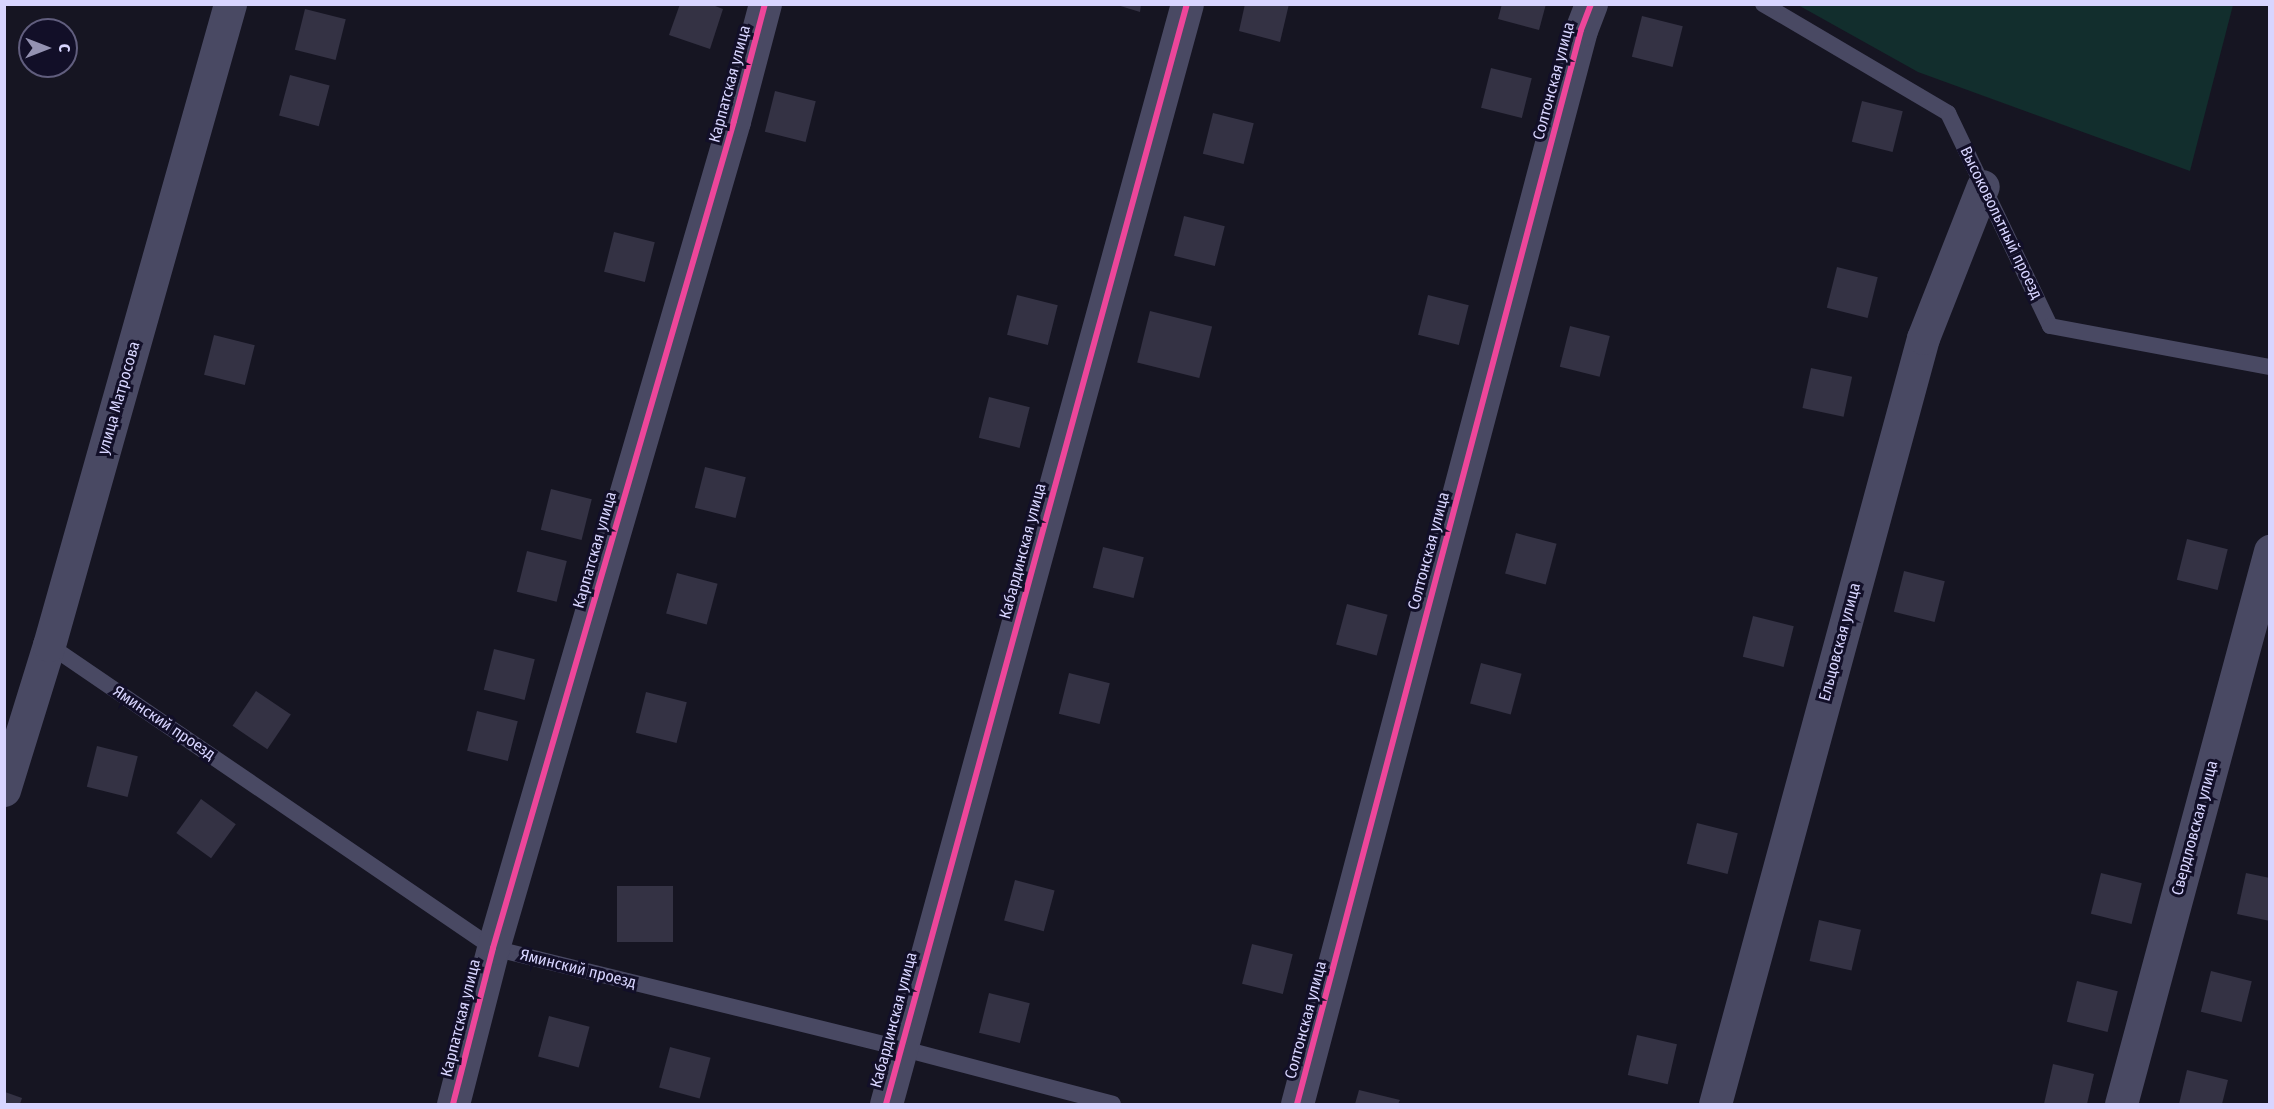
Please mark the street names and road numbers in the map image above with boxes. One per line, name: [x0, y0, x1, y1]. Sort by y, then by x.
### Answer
street label: Солтонская улица: [1529, 20, 1579, 142]
street label: Карпатская улица: [705, 23, 755, 145]
street label: Высоковольтный проезд: [1956, 144, 2046, 302]
street label: улица Матросова: [94, 339, 144, 457]
street label: Кабардинская улица: [996, 481, 1050, 621]
street label: Карпатская улица: [569, 489, 621, 611]
street label: Солтонская улица: [1404, 490, 1454, 612]
street label: Ельцовская улица: [1815, 581, 1865, 703]
street label: Яминский проезд: [109, 682, 219, 764]
street label: Свердловская улица: [2168, 759, 2222, 897]
street label: Яминский проезд: [518, 945, 638, 993]
street label: Кабардинская улица: [867, 950, 921, 1090]
street label: Карпатская улица: [437, 957, 485, 1079]
street label: Солтонская улица: [1281, 959, 1331, 1081]

